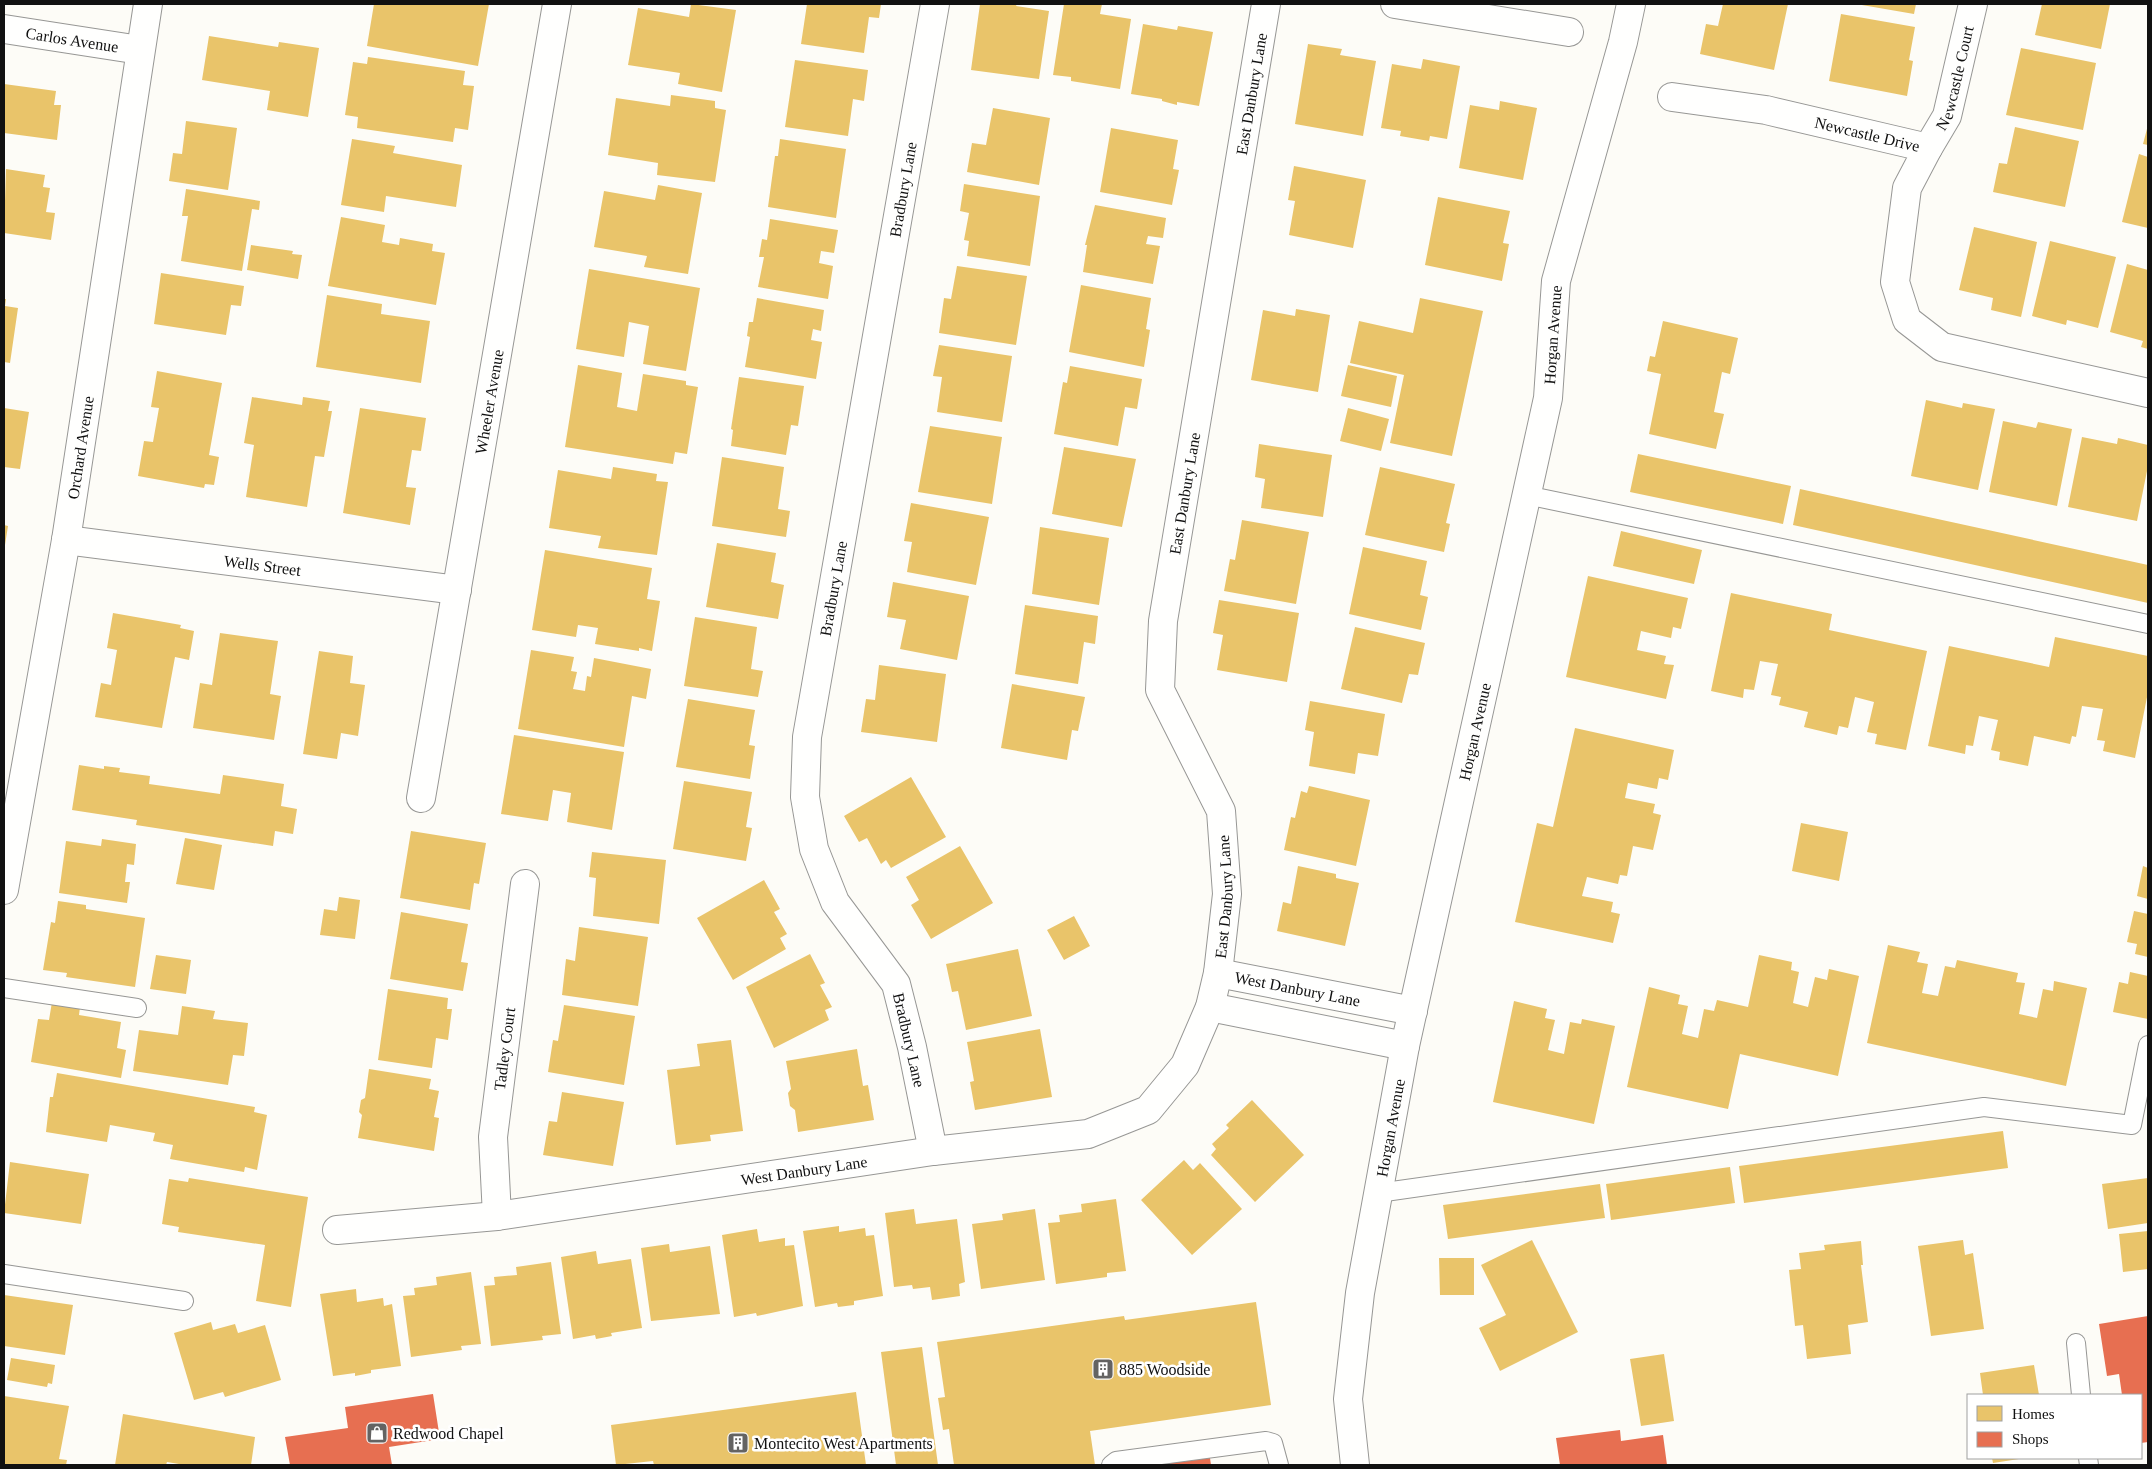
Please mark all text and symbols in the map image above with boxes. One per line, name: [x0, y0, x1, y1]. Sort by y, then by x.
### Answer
street label: Carlos Avenue: [25, 24, 120, 55]
street label: Newcastle Court: [1932, 24, 1976, 133]
street label: East Danbury Lane: [1232, 32, 1270, 156]
street label: Newcastle Drive: [1813, 113, 1921, 154]
street label: Bradbury Lane: [886, 140, 919, 238]
street label: Horgan Avenue: [1540, 285, 1564, 385]
street label: Wheeler Avenue: [472, 348, 506, 455]
street label: Orchard Avenue: [64, 395, 96, 500]
street label: East Danbury Lane: [1166, 431, 1203, 556]
street label: Bradbury Lane: [816, 539, 850, 637]
street label: Wells Street: [223, 552, 302, 579]
street label: Horgan Avenue: [1455, 681, 1493, 782]
street label: East Danbury Lane: [1211, 835, 1236, 959]
street label: West Danbury Lane: [1233, 968, 1362, 1009]
street label: Bradbury Lane: [889, 991, 928, 1089]
street label: Tadley Court: [490, 1006, 518, 1091]
street label: Horgan Avenue: [1373, 1077, 1407, 1178]
street label: West Danbury Lane: [740, 1152, 868, 1188]
building icon: 885 Woodside: [1091, 1357, 1115, 1381]
place label: 885 Woodside: [1119, 1361, 1210, 1378]
legend: [1967, 1394, 2142, 1459]
text: Homes: [2012, 1406, 2055, 1422]
shop icon: Redwood Chapel: [365, 1421, 389, 1445]
place label: Redwood Chapel: [393, 1425, 504, 1443]
building icon: Montecito West Apartments: [726, 1431, 750, 1455]
text: Shops: [2012, 1431, 2049, 1447]
place label: Montecito West Apartments: [754, 1435, 933, 1453]

